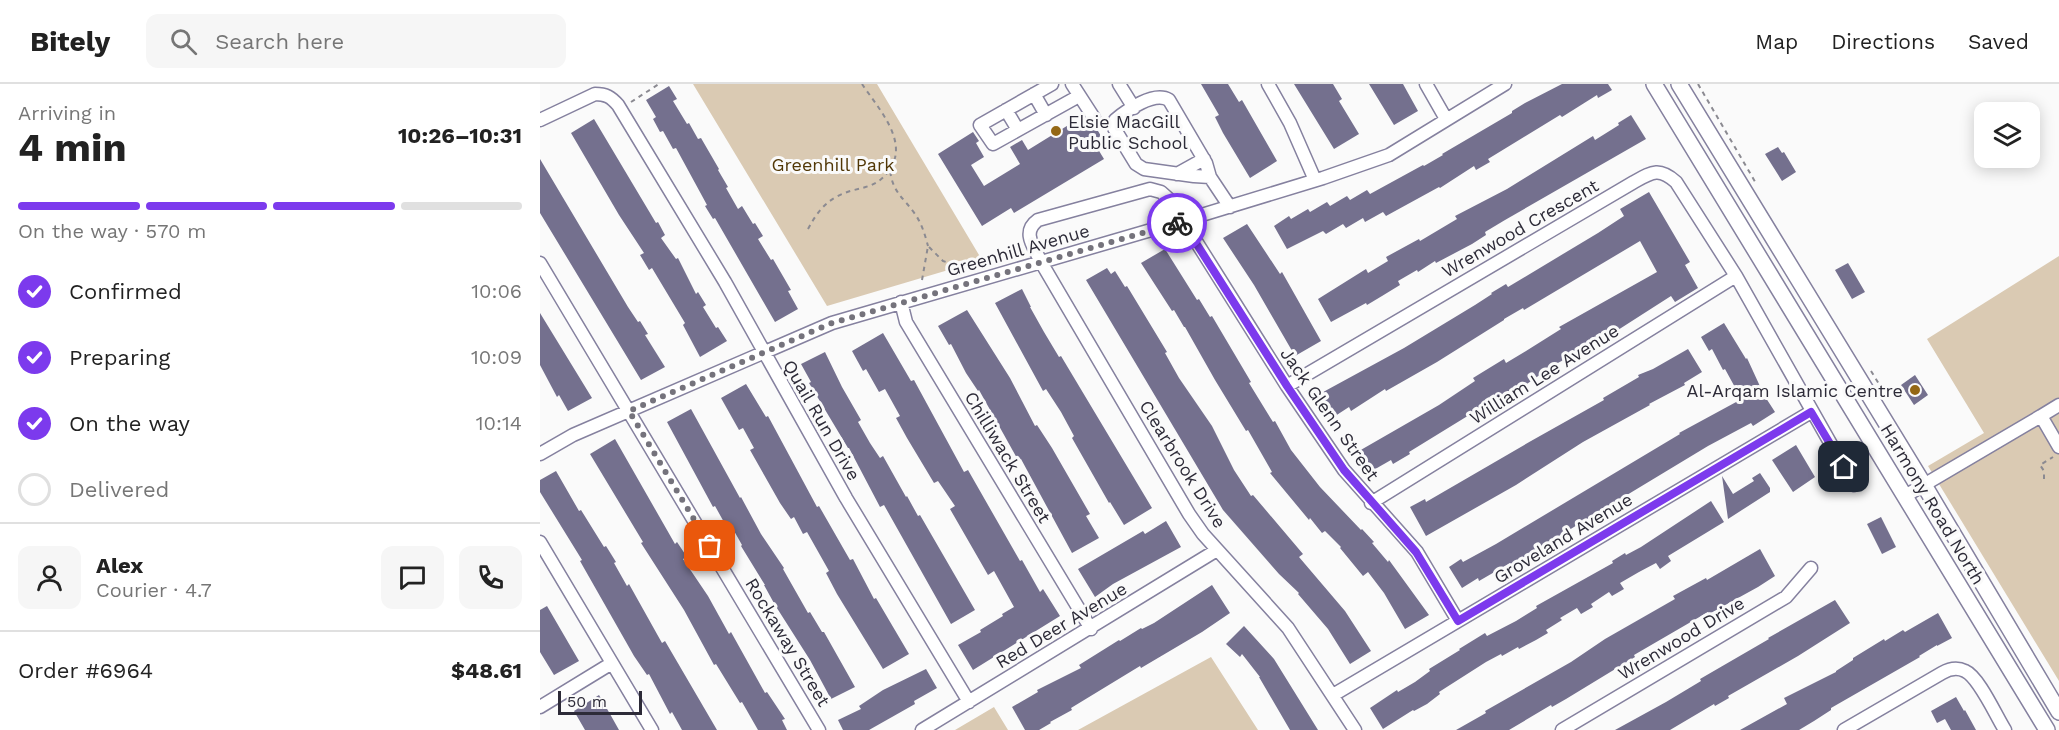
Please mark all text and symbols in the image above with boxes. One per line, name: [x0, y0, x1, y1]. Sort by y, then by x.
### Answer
search box: [146, 14, 566, 68]
text: Bitely: [30, 25, 110, 58]
icon: search: [167, 25, 200, 58]
text: Search here: [215, 29, 344, 54]
text: Map: [1755, 29, 1798, 54]
text: Directions: [1831, 29, 1935, 54]
text: Saved: [1968, 29, 2029, 54]
text: Arriving in: [18, 101, 116, 125]
map controls: [1974, 102, 2040, 168]
button: layers: [1974, 102, 2040, 168]
place label: Elsie MacGill Public School: [1068, 111, 1188, 153]
text: 10:26–10:31: [398, 123, 522, 148]
marker: Elsie MacGill Public School: [1049, 124, 1063, 138]
text: 4 min: [18, 125, 127, 170]
park label: Greenhill Park: [771, 154, 895, 175]
street label: Wrenwood Crescent: [1438, 174, 1602, 281]
courier: [1147, 193, 1207, 253]
icon: bike: [1161, 207, 1194, 240]
text: On the way · 570 m: [18, 219, 206, 243]
street label: Greenhill Avenue: [944, 220, 1092, 280]
icon: check: [18, 275, 51, 308]
text: Confirmed: [69, 279, 182, 304]
text: 10:06: [471, 279, 522, 303]
street label: William Lee Avenue: [1466, 320, 1622, 428]
icon: check: [18, 341, 51, 374]
street label: Jack Glenn Street: [1276, 343, 1384, 485]
text: Preparing: [69, 345, 170, 370]
text: 10:09: [471, 345, 522, 369]
street label: Quail Run Drive: [779, 356, 865, 484]
place label: Al-Arqam Islamic Centre: [1687, 380, 1903, 401]
marker: Al-Arqam Islamic Centre: [1908, 383, 1922, 397]
street label: Chilliwack Street: [961, 388, 1056, 527]
street label: Clearbrook Drive: [1135, 396, 1231, 532]
icon: check: [18, 407, 51, 440]
text: On the way: [69, 411, 190, 436]
text: 10:14: [476, 411, 522, 435]
street label: Harmony Road North: [1877, 420, 1989, 588]
pin: [1818, 441, 1869, 492]
icon: home: [1827, 450, 1860, 483]
text: Delivered: [69, 477, 169, 502]
street label: Groveland Avenue: [1490, 488, 1636, 588]
pin: [684, 520, 735, 571]
icon: bag: [693, 529, 726, 562]
button: person: [18, 546, 81, 609]
button: chat: [381, 546, 444, 609]
button: phone: [459, 546, 522, 609]
text: Alex: [96, 553, 143, 578]
street label: Rockaway Street: [741, 574, 835, 710]
text: Courier · 4.7: [96, 578, 212, 602]
street label: Red Deer Avenue: [992, 578, 1130, 672]
street label: Wrenwood Drive: [1614, 592, 1748, 684]
text: Order #6964: [18, 658, 153, 683]
text: $48.61: [451, 658, 522, 683]
scale bar: [558, 688, 642, 716]
text: 50 m: [567, 692, 607, 711]

